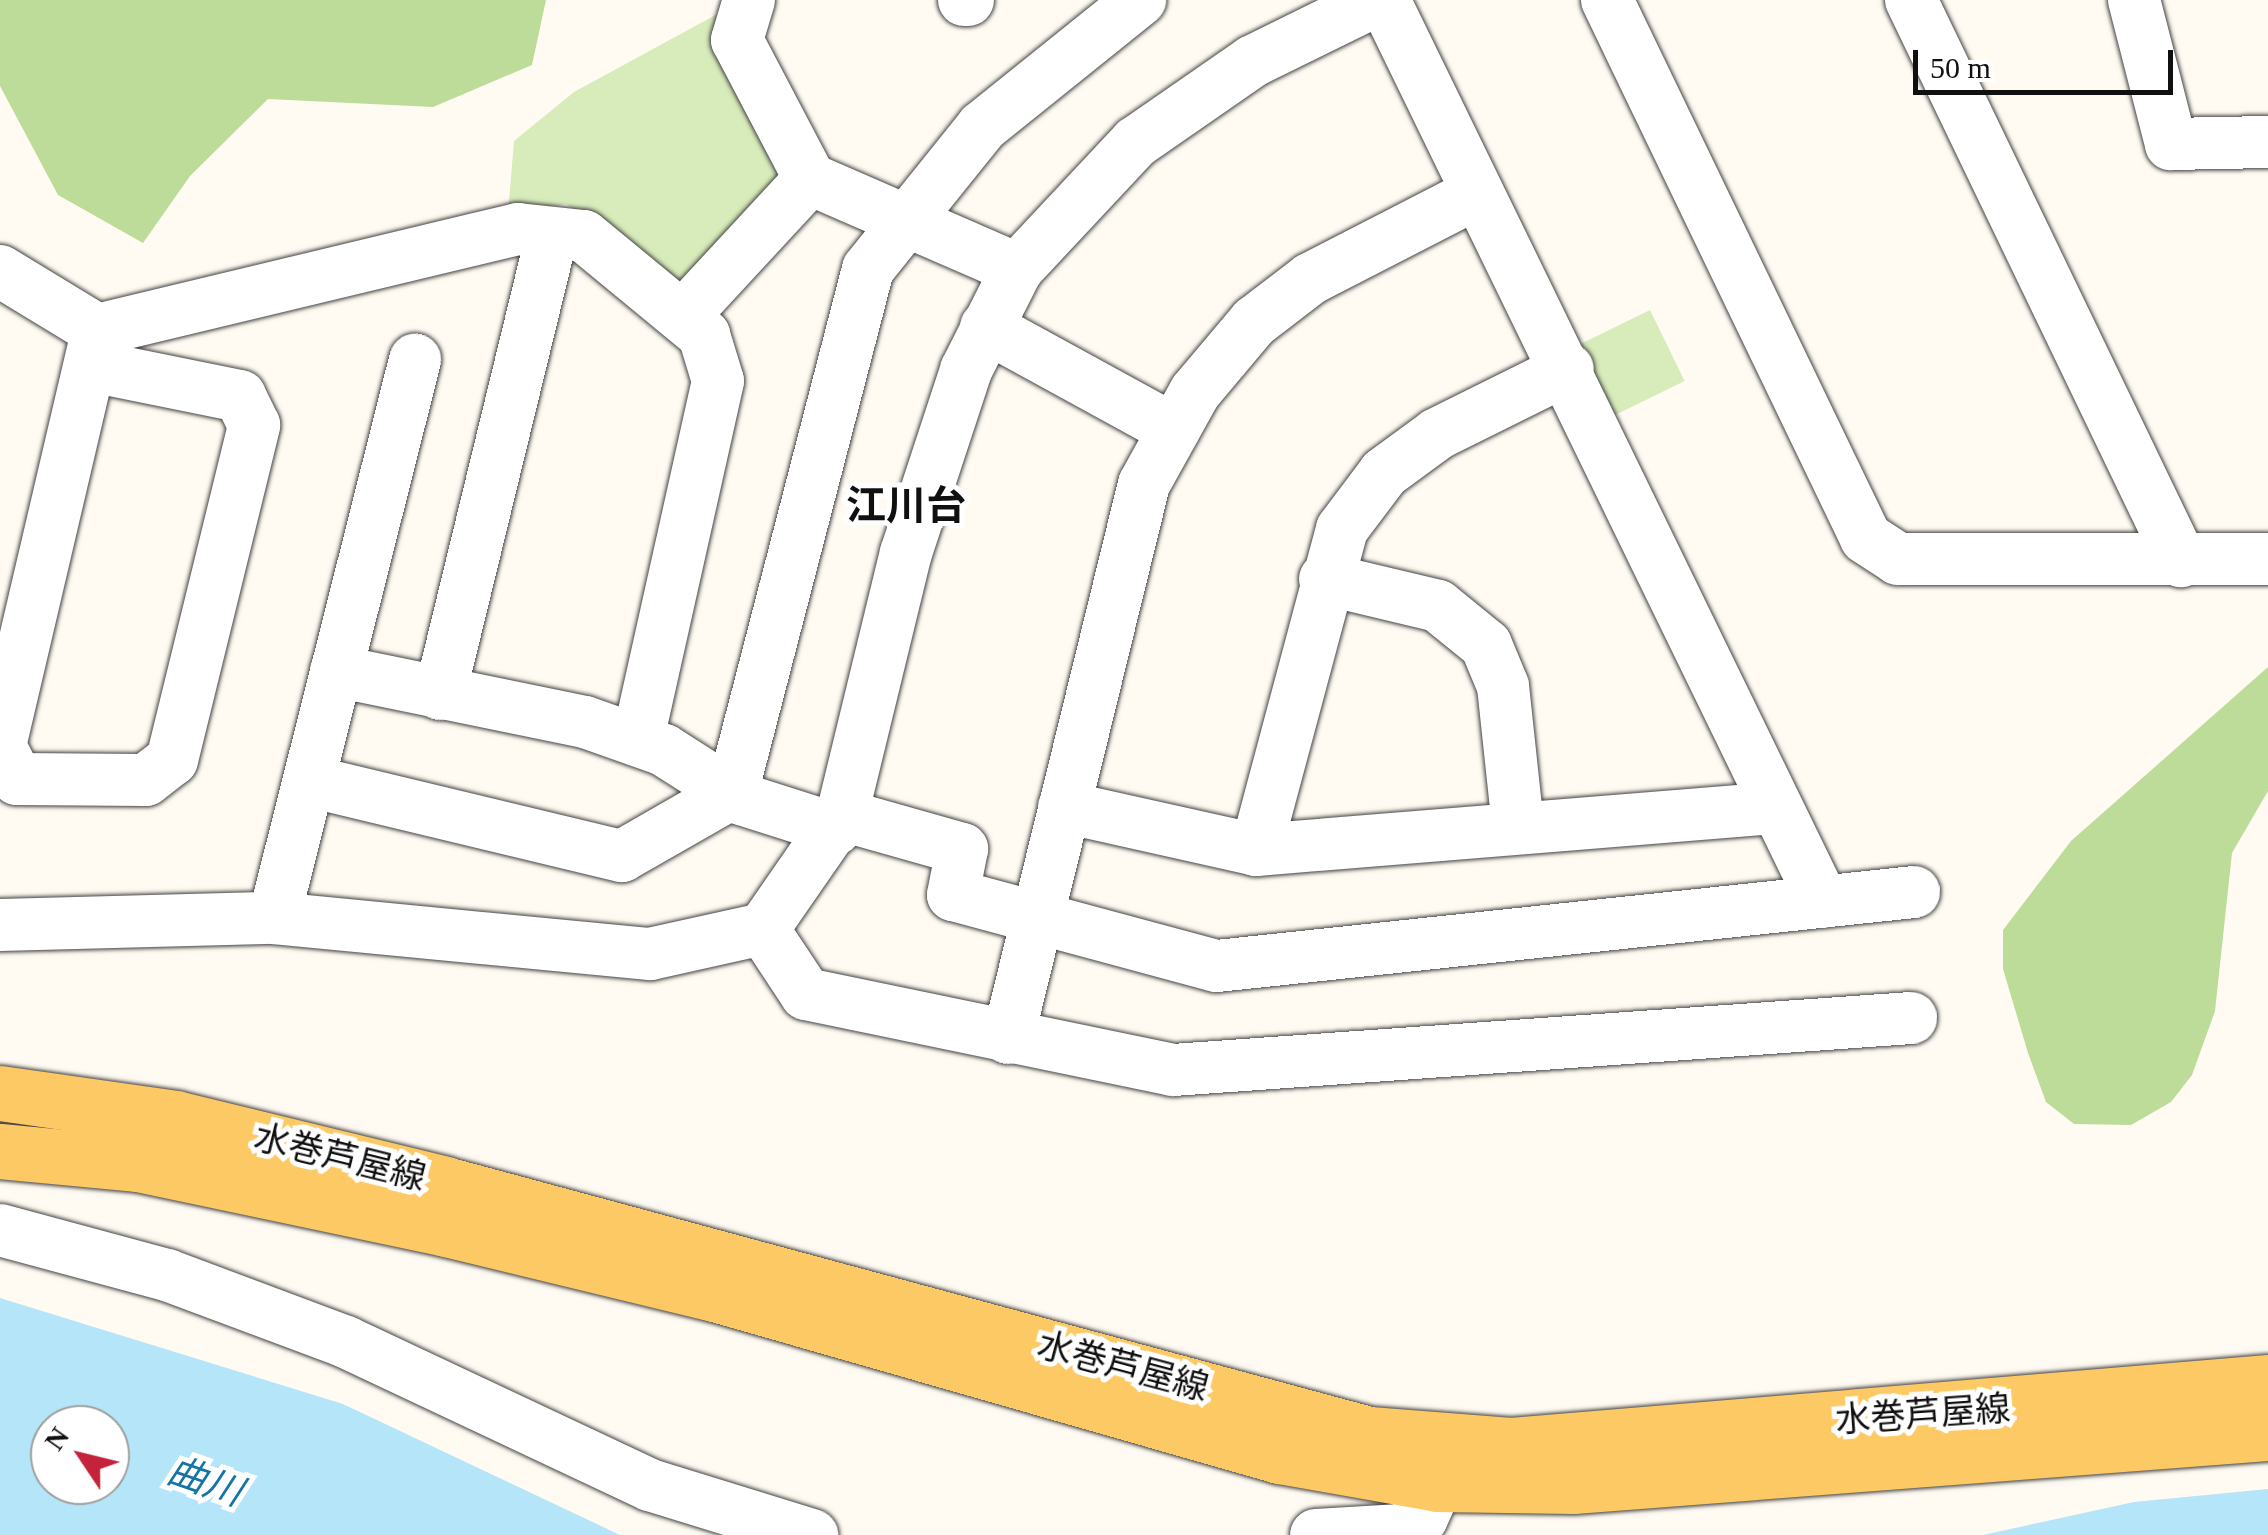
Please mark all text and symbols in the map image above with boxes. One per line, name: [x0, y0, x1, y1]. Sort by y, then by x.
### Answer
scale bar: [1918, 30, 2178, 92]
text: 50 m: [1930, 51, 1991, 84]
district label: 江川台: [846, 482, 966, 530]
street label: 水巻芦屋線: [250, 1116, 430, 1200]
street label: 水巻芦屋線: [1033, 1324, 1213, 1410]
street label: 水巻芦屋線: [1834, 1388, 2012, 1442]
north arrow: [30, 1405, 130, 1505]
text: N: [38, 1421, 75, 1456]
water label: 曲川: [162, 1448, 248, 1516]

